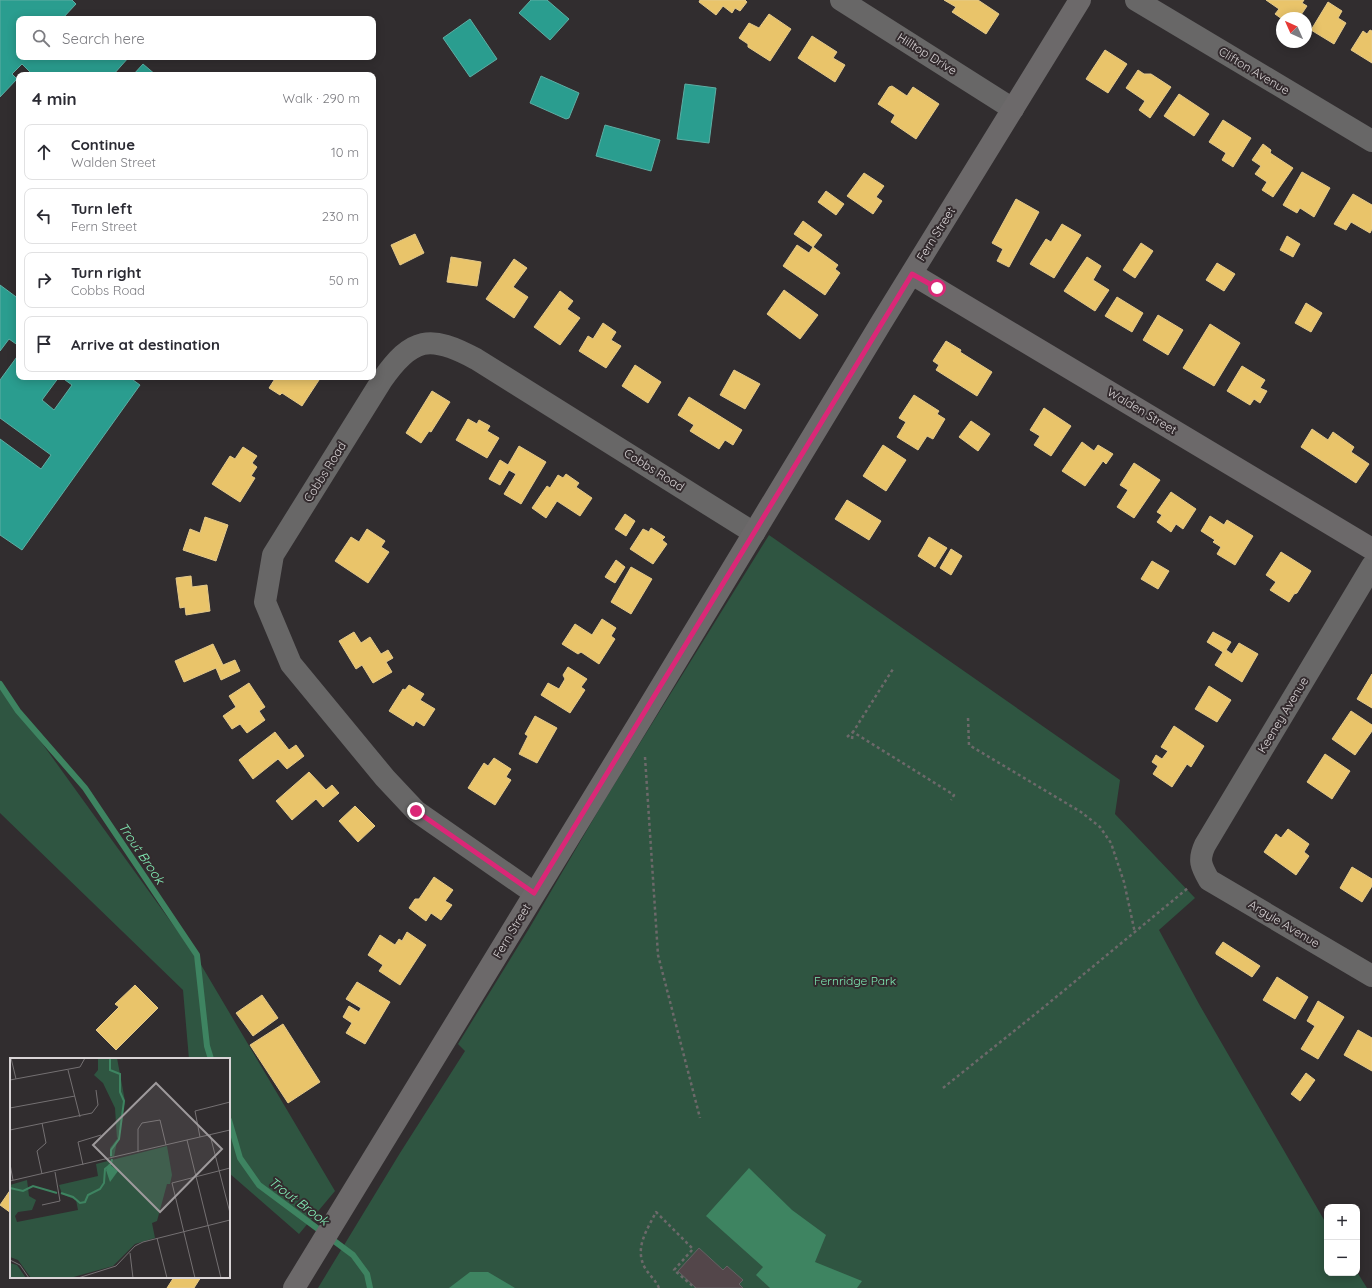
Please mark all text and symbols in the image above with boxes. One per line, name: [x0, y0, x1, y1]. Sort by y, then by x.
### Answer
north arrow: [1276, 12, 1312, 48]
search box: [16, 16, 376, 60]
icon: search: [30, 27, 52, 49]
text: Search here: [62, 29, 145, 48]
street label: Hilltop Drive: [895, 29, 960, 78]
street label: Clifton Avenue: [1216, 44, 1293, 98]
text: 4 min: [32, 88, 77, 109]
text: Walk · 290 m: [283, 90, 360, 106]
text: Continue: [71, 135, 135, 154]
icon: ahead: [33, 141, 55, 163]
text: 10 m: [331, 144, 359, 160]
text: Walden Street: [71, 154, 156, 170]
text: Turn left: [71, 199, 133, 218]
street label: Fern Street: [913, 204, 958, 264]
icon: left: [33, 205, 55, 227]
text: 230 m: [322, 208, 359, 224]
text: Fern Street: [71, 218, 137, 234]
text: Turn right: [71, 263, 142, 282]
icon: right: [33, 269, 55, 291]
text: 50 m: [329, 272, 359, 288]
route start: [928, 279, 946, 297]
text: Cobbs Road: [71, 282, 145, 298]
icon: arrive: [33, 333, 55, 355]
text: Arrive at destination: [71, 335, 220, 354]
street label: Walden Street: [1105, 384, 1180, 437]
street label: Cobbs Road: [300, 439, 349, 505]
street label: Cobbs Road: [621, 445, 687, 494]
street label: Keeney Avenue: [1254, 674, 1311, 756]
route end: [407, 802, 425, 820]
water label: Trout Brook: [116, 819, 169, 888]
street label: Argyle Avenue: [1246, 896, 1323, 951]
street label: Fern Street: [489, 901, 534, 961]
park label: Fernridge Park: [814, 973, 896, 988]
inset map: [10, 1058, 230, 1278]
water label: Trout Brook: [266, 1173, 333, 1229]
map controls: [1324, 1204, 1360, 1276]
button: +: [1324, 1204, 1360, 1240]
button: −: [1324, 1240, 1360, 1276]

